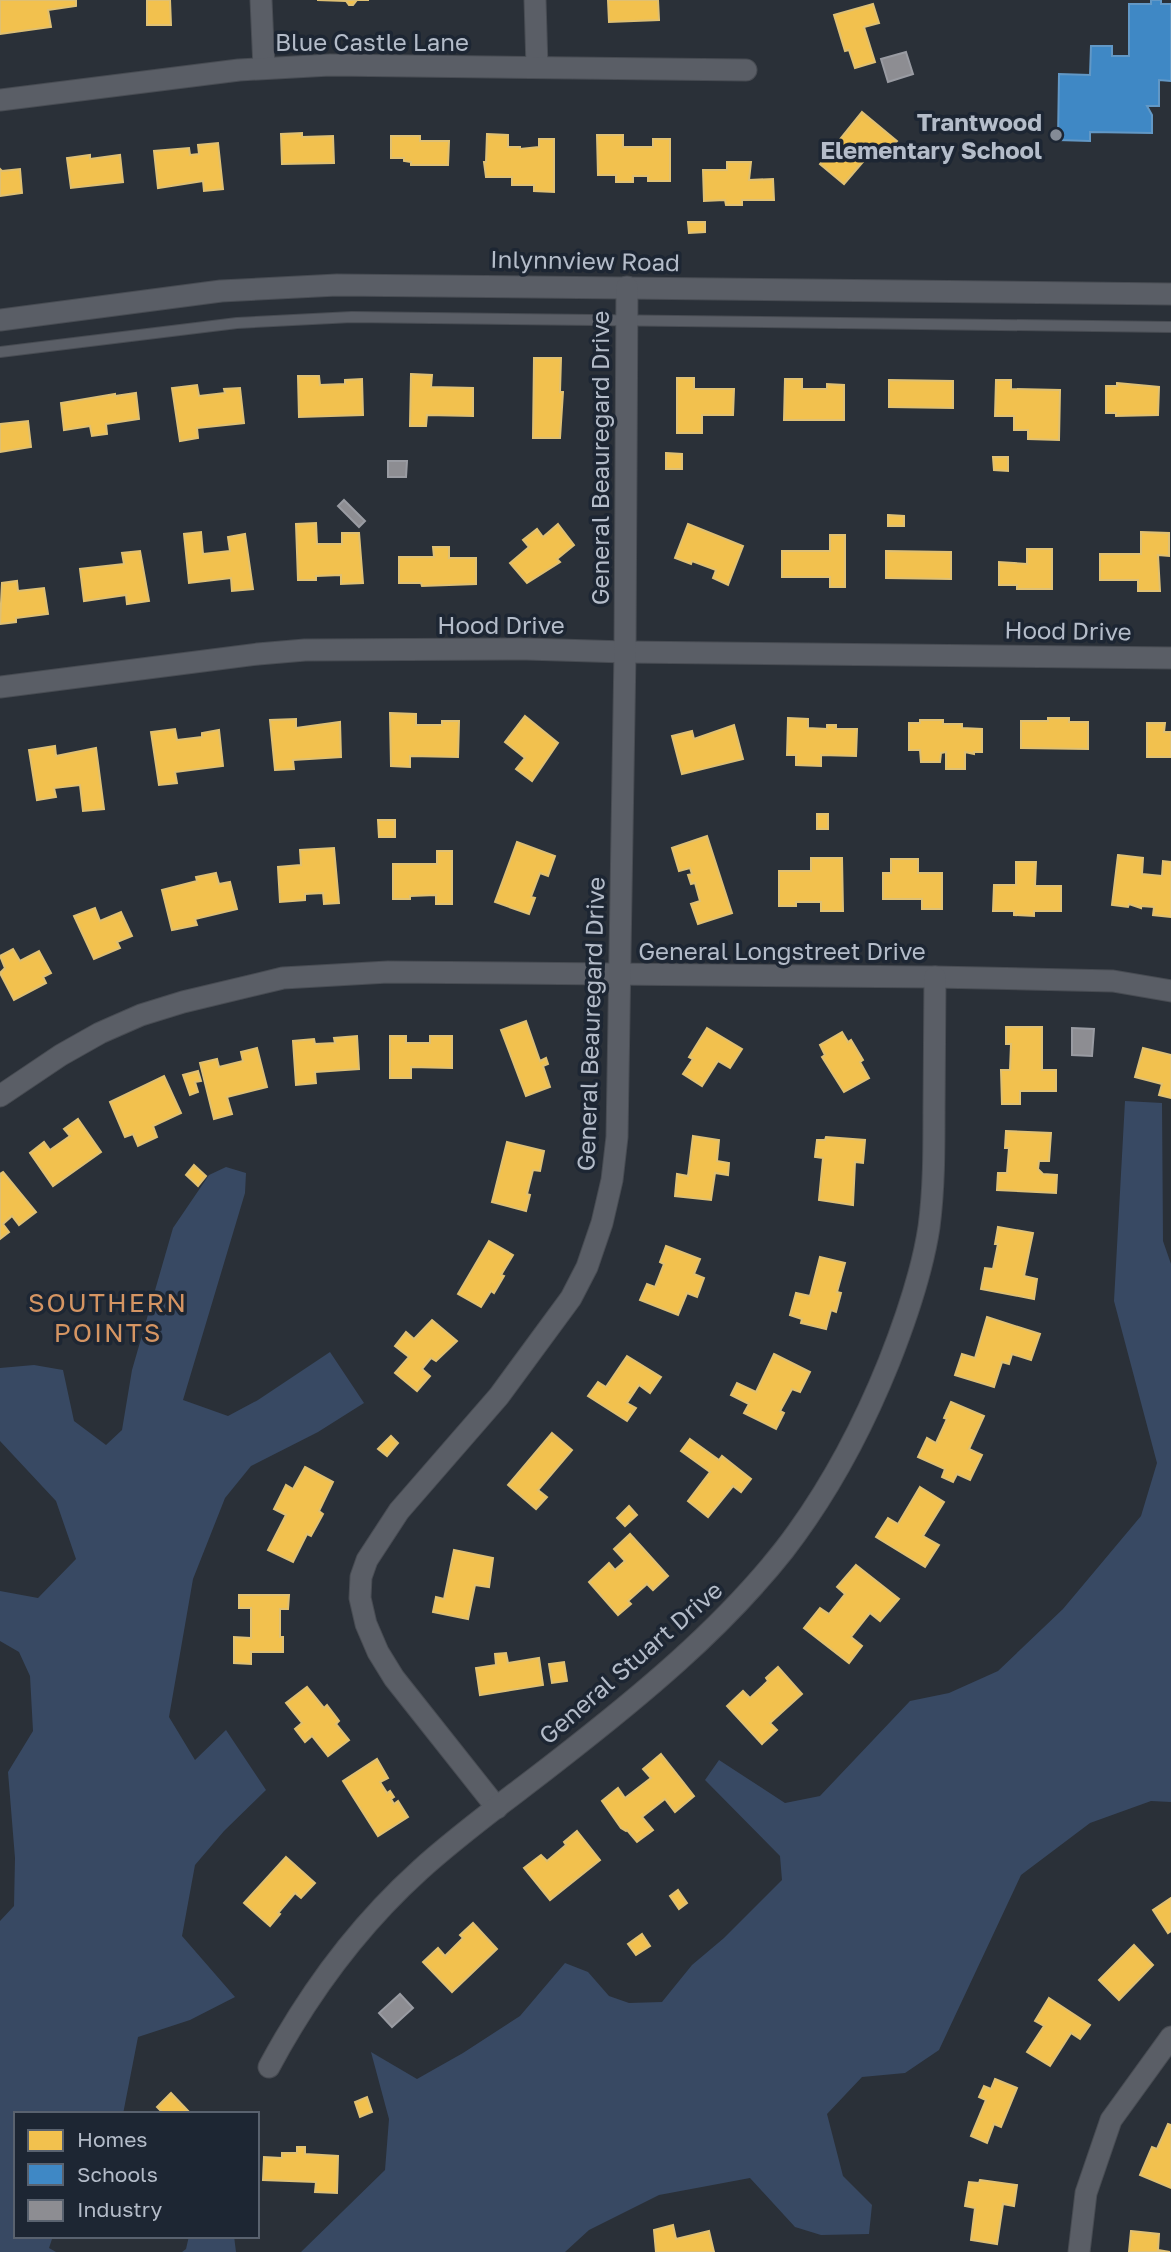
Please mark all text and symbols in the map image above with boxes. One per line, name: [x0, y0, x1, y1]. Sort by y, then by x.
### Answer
street label: Blue Castle Lane: [275, 27, 469, 56]
place label: Trantwood Elementary School: [820, 107, 1042, 164]
marker: Trantwood Elementary School: [1048, 127, 1064, 143]
street label: Inlynnview Road: [490, 244, 680, 276]
street label: General Beauregard Drive: [585, 311, 614, 605]
street label: Hood Drive: [437, 610, 565, 639]
street label: Hood Drive: [1004, 614, 1132, 646]
street label: General Beauregard Drive: [570, 876, 610, 1172]
street label: General Longstreet Drive: [638, 936, 926, 965]
district label: SOUTHERN POINTS: [28, 1287, 188, 1348]
street label: General Stuart Drive: [532, 1575, 728, 1749]
legend: [14, 2112, 259, 2238]
text: Homes: [77, 2126, 147, 2152]
text: Schools: [77, 2161, 158, 2187]
text: Industry: [77, 2196, 162, 2222]

